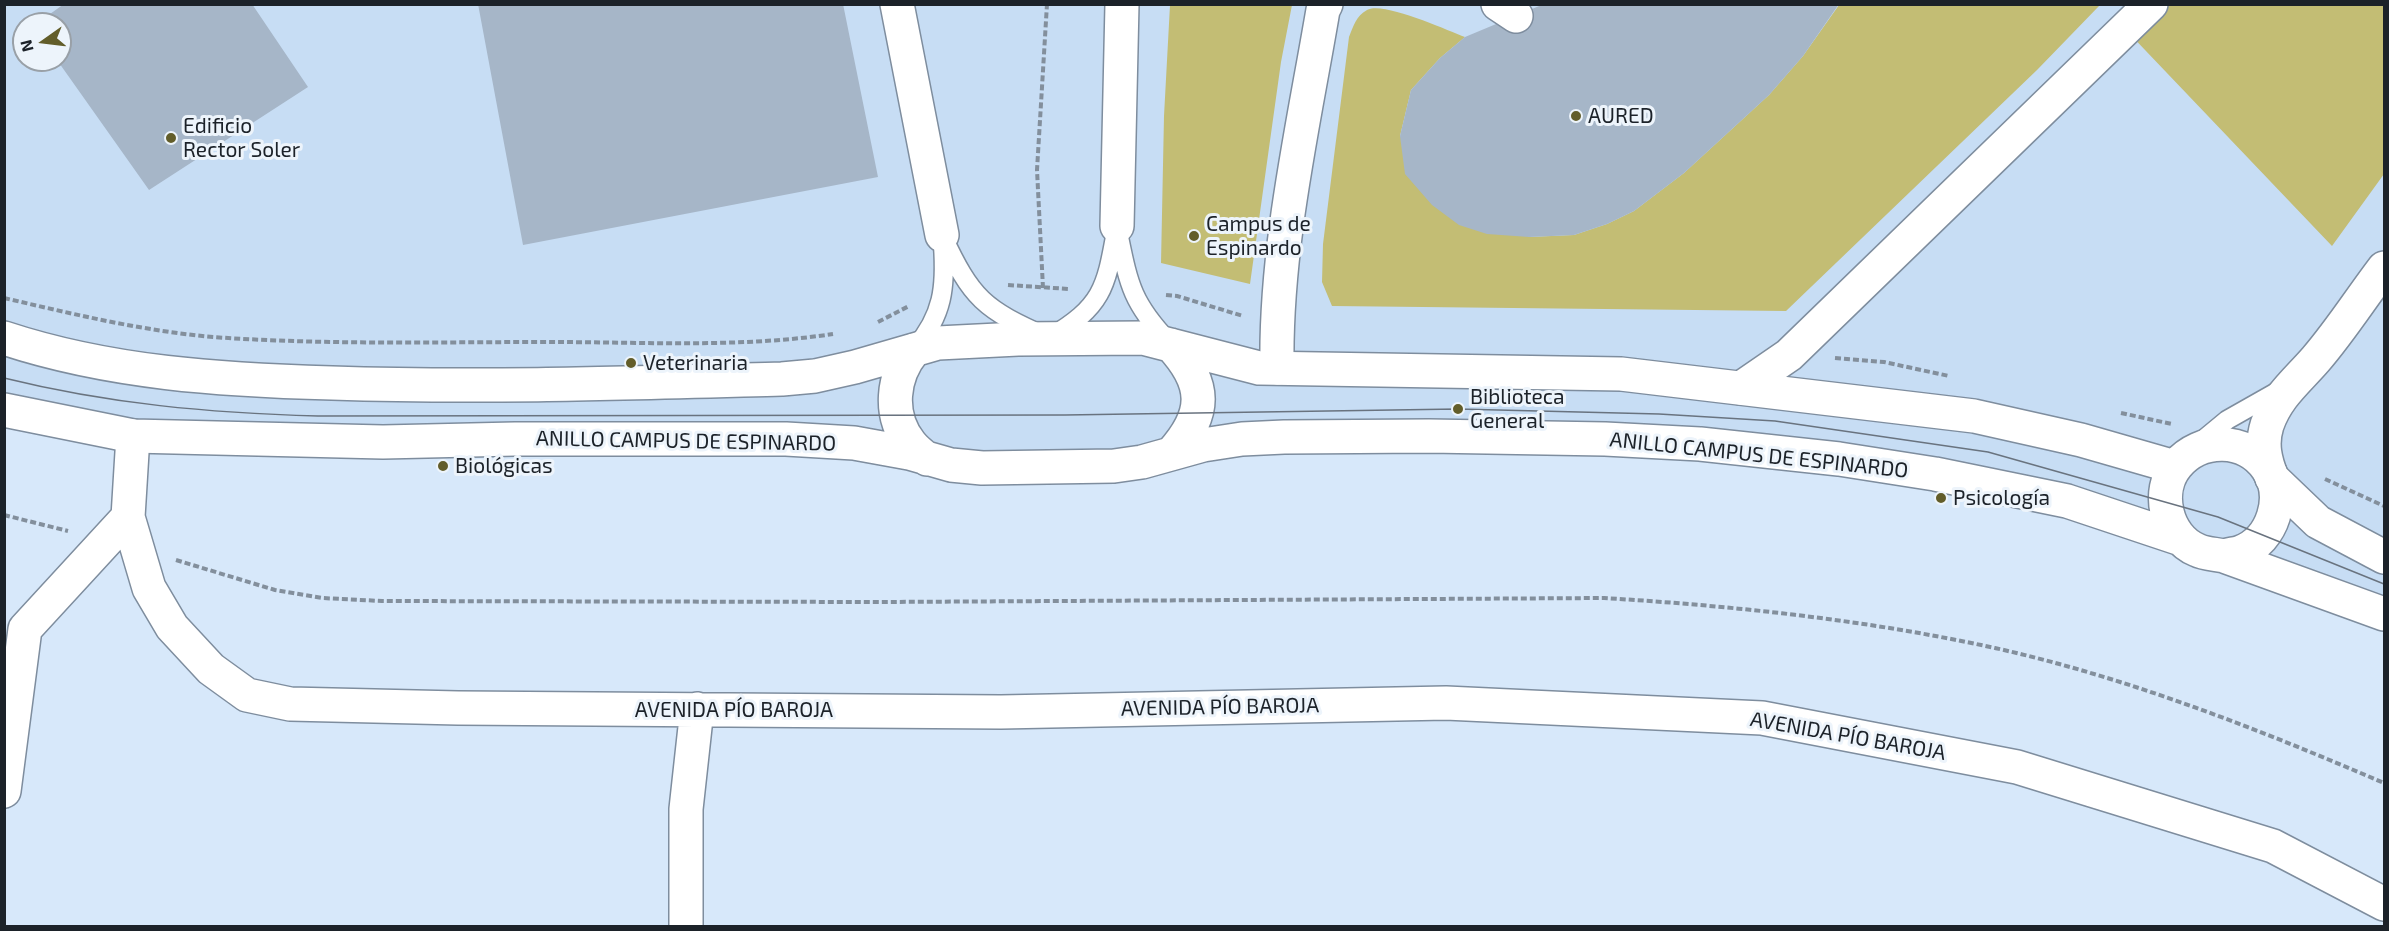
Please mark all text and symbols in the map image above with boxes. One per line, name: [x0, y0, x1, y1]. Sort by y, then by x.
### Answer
north arrow: [12, 12, 72, 72]
text: N: [15, 38, 37, 54]
place label: AURED: [1588, 103, 1654, 129]
marker: AURED: [1569, 109, 1583, 123]
place label: Edificio Rector Soler: [183, 113, 300, 163]
marker: Edificio Rector Soler: [164, 131, 178, 145]
place label: Campus de Espinardo: [1206, 211, 1311, 261]
marker: Campus de Espinardo: [1187, 229, 1201, 243]
place label: Veterinaria: [643, 350, 748, 376]
marker: Veterinaria: [624, 356, 638, 370]
place label: Biblioteca General: [1470, 384, 1565, 434]
marker: Biblioteca General: [1451, 402, 1465, 416]
street label: ANILLO CAMPUS DE ESPINARDO: [536, 426, 836, 456]
street label: ANILLO CAMPUS DE ESPINARDO: [1608, 427, 1910, 483]
place label: Biológicas: [455, 453, 553, 479]
marker: Biológicas: [436, 459, 450, 473]
place label: Psicología: [1953, 485, 2050, 511]
marker: Psicología: [1934, 491, 1948, 505]
street label: AVENIDA PÍO BAROJA: [1121, 693, 1319, 721]
street label: AVENIDA PÍO BAROJA: [635, 697, 833, 723]
street label: AVENIDA PÍO BAROJA: [1748, 706, 1948, 766]

